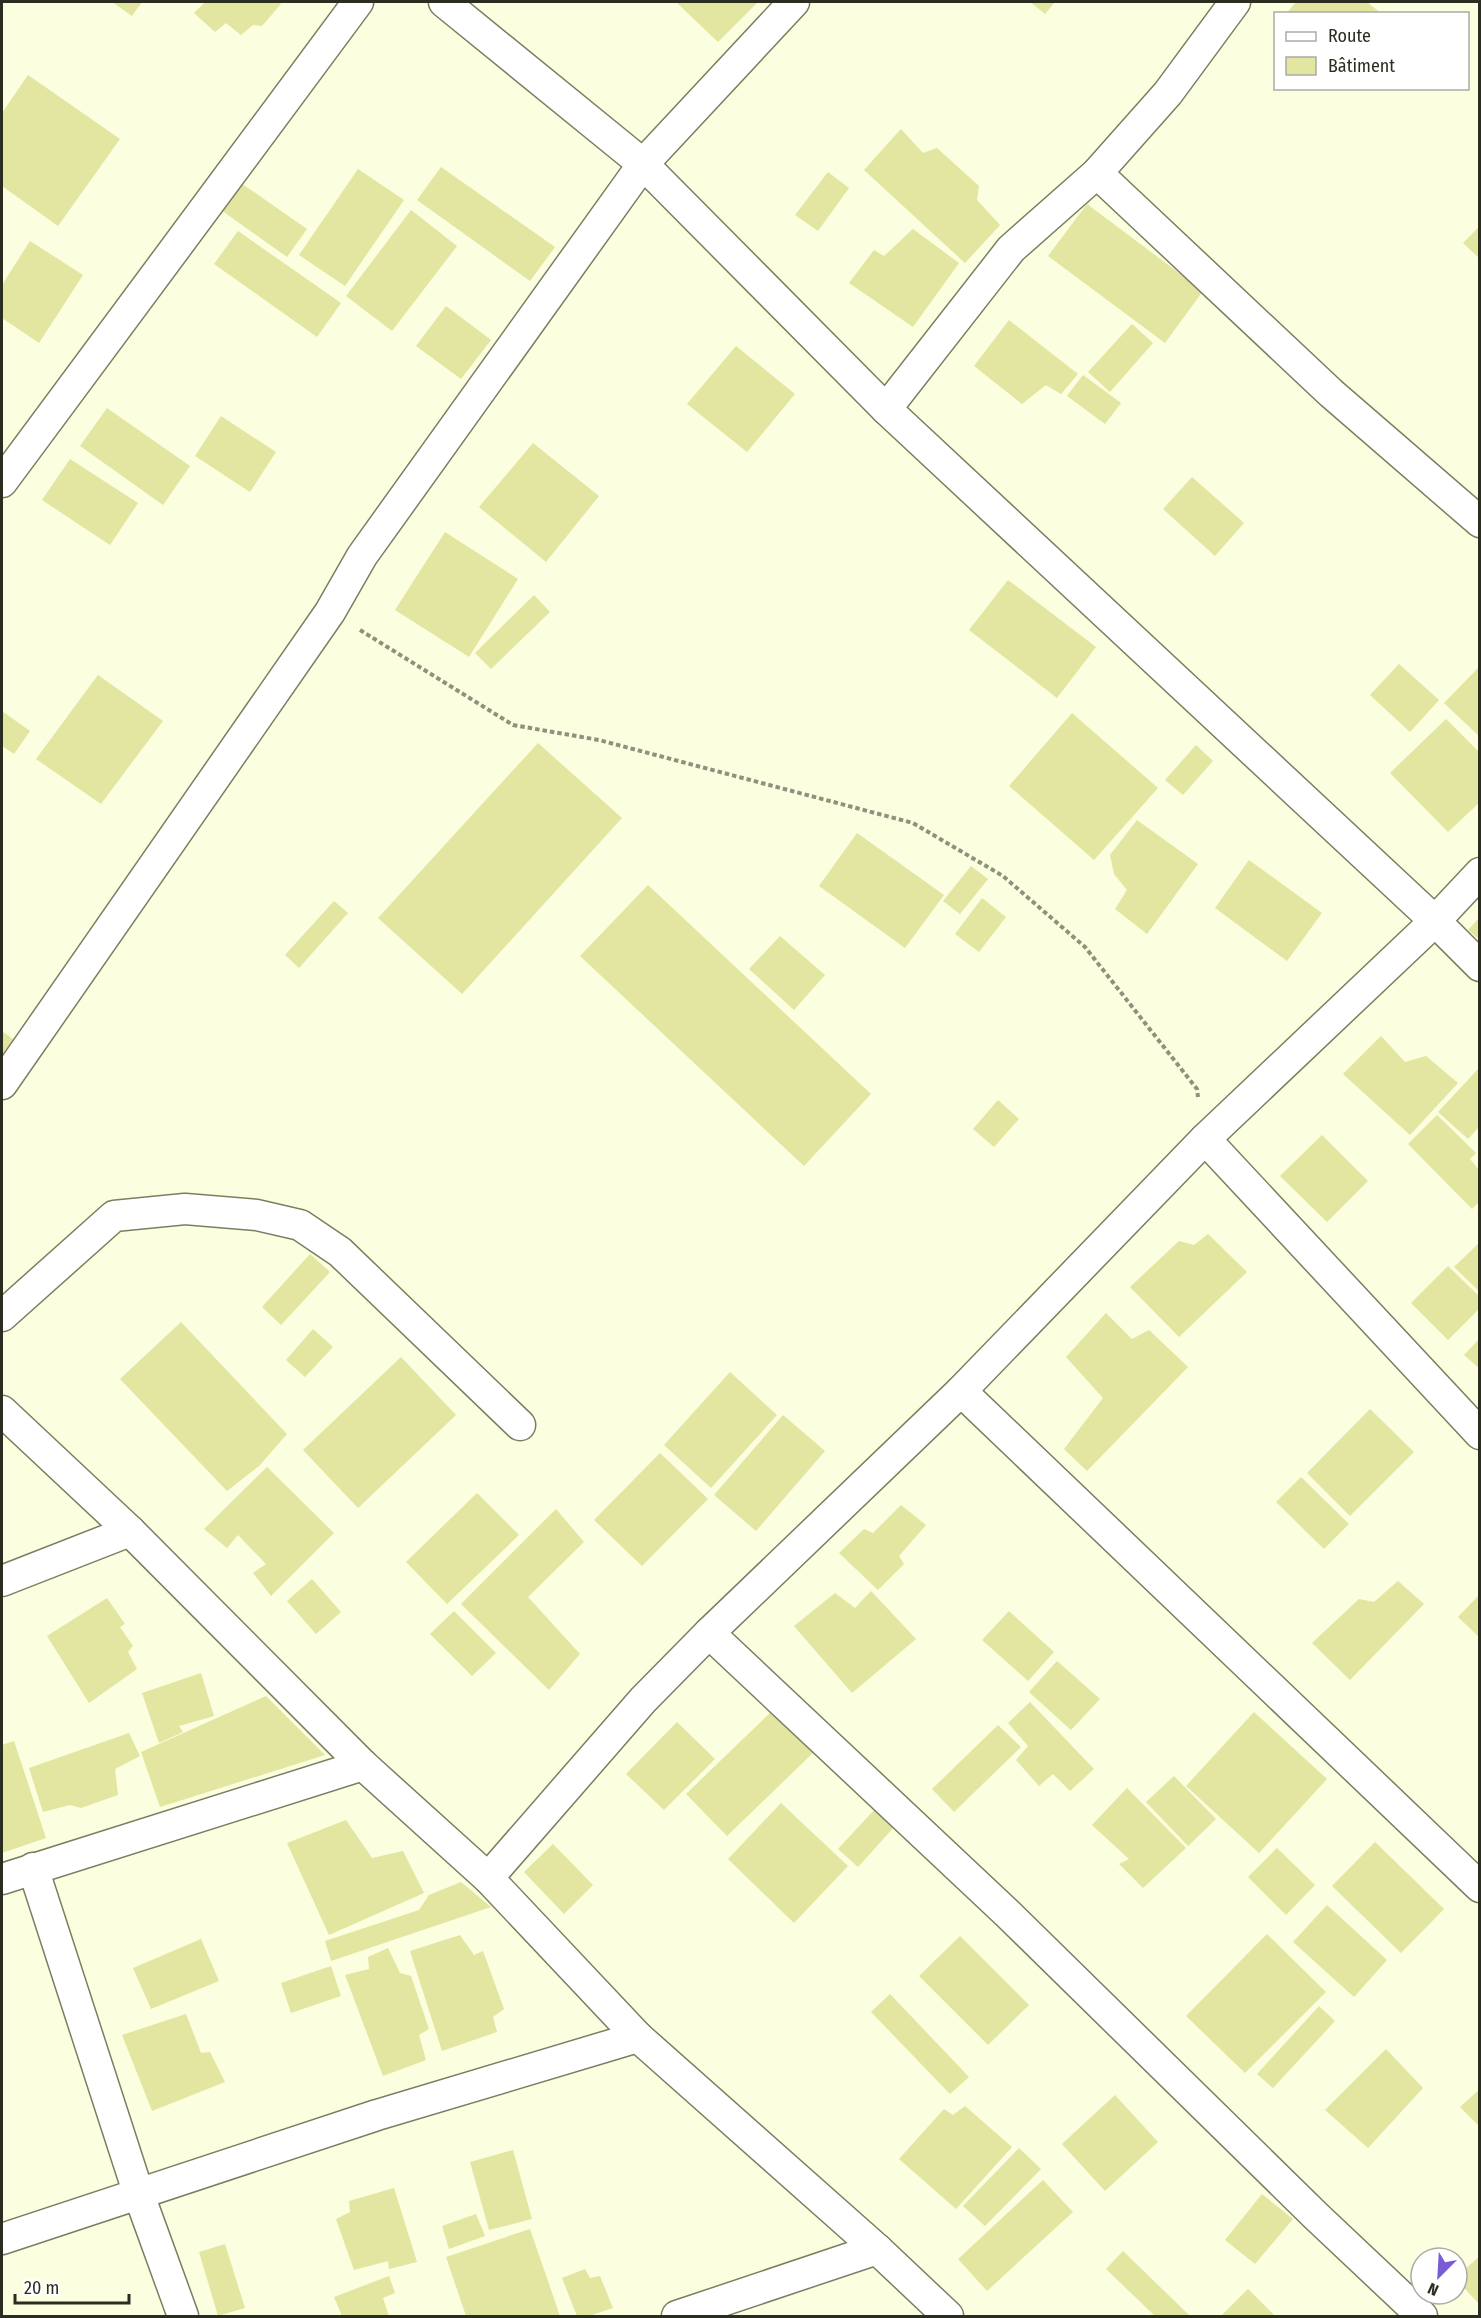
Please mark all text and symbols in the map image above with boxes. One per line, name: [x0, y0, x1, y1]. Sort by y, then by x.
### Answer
legend: [1274, 12, 1469, 90]
text: Route: [1328, 25, 1371, 47]
text: Bâtiment: [1328, 55, 1395, 77]
north arrow: [1409, 2246, 1469, 2306]
scale bar: [15, 2267, 129, 2305]
text: 20 m: [24, 2277, 59, 2299]
text: N: [1425, 2279, 1441, 2300]

